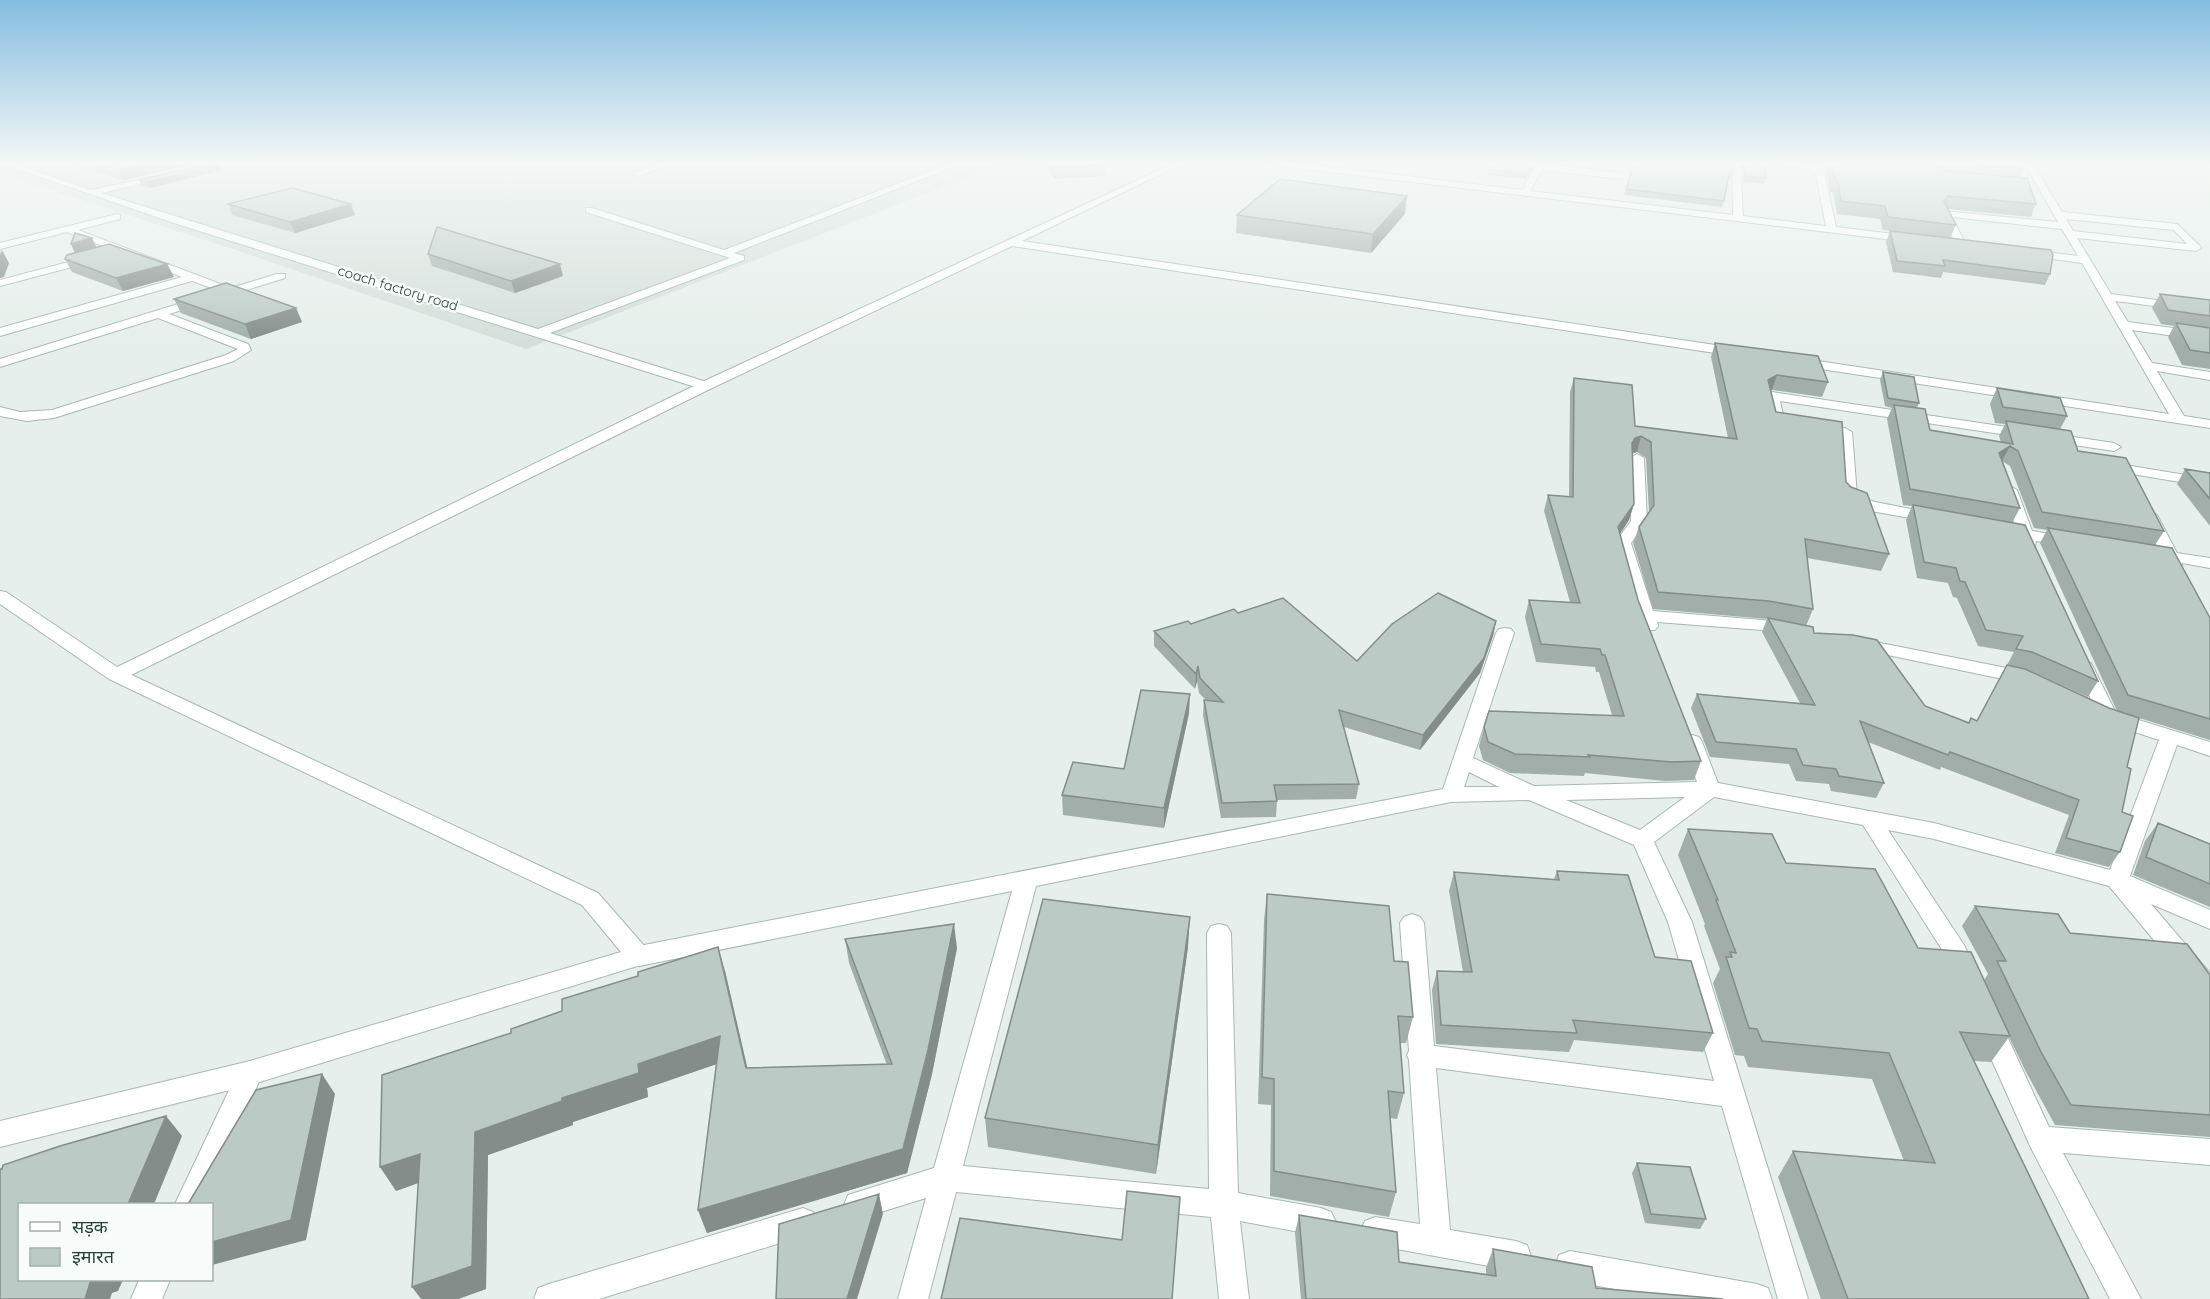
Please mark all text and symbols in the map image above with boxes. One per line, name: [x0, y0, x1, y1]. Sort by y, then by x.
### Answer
street label: coach factory road: [336, 261, 460, 315]
legend: [18, 1203, 213, 1281]
text: सड़क: [72, 1215, 109, 1238]
text: इमारत: [72, 1245, 115, 1268]

